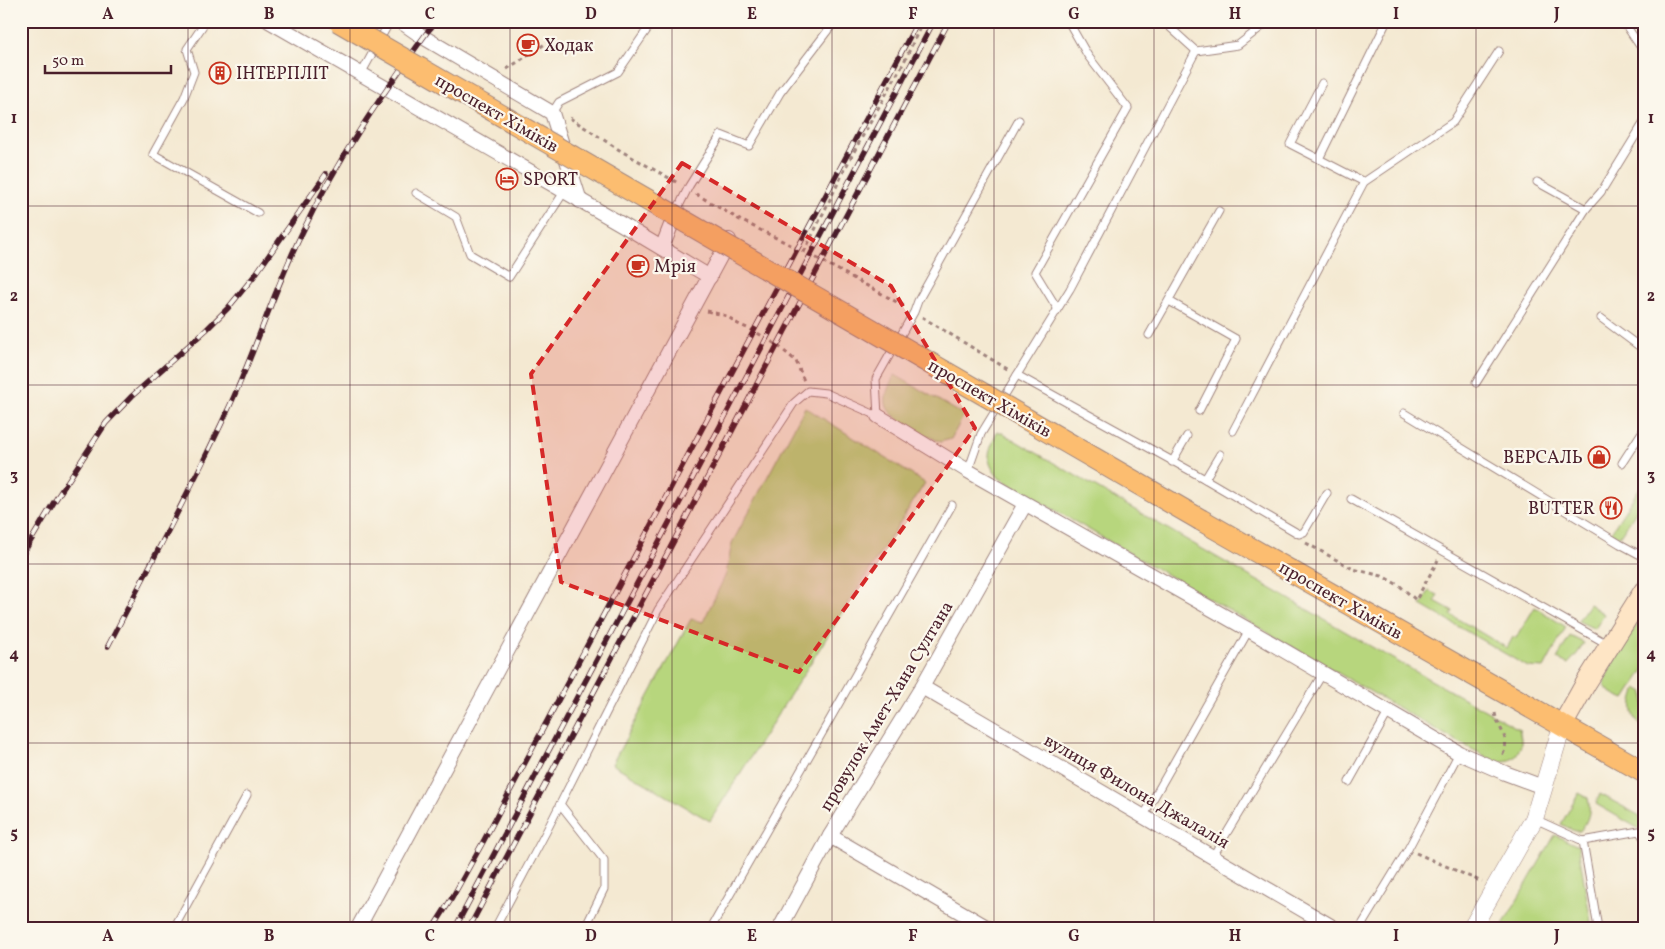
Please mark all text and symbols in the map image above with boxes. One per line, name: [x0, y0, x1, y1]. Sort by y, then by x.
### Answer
text: A: [102, 4, 114, 26]
text: B: [264, 4, 275, 26]
text: C: [425, 4, 435, 26]
text: D: [585, 4, 597, 26]
text: E: [747, 4, 757, 26]
text: F: [908, 4, 918, 26]
text: G: [1068, 4, 1080, 26]
text: H: [1229, 4, 1241, 26]
text: I: [1393, 4, 1399, 26]
text: J: [1553, 4, 1560, 26]
cafe icon: Ходак: [516, 33, 540, 57]
place label: Ходак: [544, 34, 594, 59]
scale bar: [45, 42, 171, 74]
text: 50 m: [52, 51, 84, 72]
building icon: ІНТЕРПЛІТ: [208, 61, 232, 85]
place label: ІНТЕРПЛІТ: [236, 62, 329, 87]
street label: проспект Хіміків: [430, 69, 563, 160]
text: 1: [11, 108, 17, 130]
text: 1: [1648, 108, 1654, 130]
hotel icon: SPORT: [495, 167, 519, 191]
place label: SPORT: [523, 168, 579, 193]
cafe icon: Мрія: [626, 254, 650, 278]
place label: Мрія: [654, 255, 696, 280]
text: 2: [10, 286, 18, 308]
text: 2: [1647, 286, 1655, 308]
street label: проспект Хіміків: [923, 354, 1056, 445]
shop icon: ВЕРСАЛЬ: [1587, 445, 1611, 469]
place label: ВЕРСАЛЬ: [1503, 446, 1583, 471]
text: 3: [10, 465, 18, 487]
text: 3: [1647, 465, 1655, 487]
restaurant icon: BUTTER: [1599, 496, 1623, 520]
place label: BUTTER: [1528, 497, 1595, 522]
street label: проспект Хіміків: [1274, 556, 1407, 647]
street label: провулок Амет-Хана Султана: [814, 597, 960, 817]
text: 4: [9, 644, 19, 666]
text: 4: [1646, 644, 1656, 666]
street label: вулиця Филона Джалалія: [1039, 729, 1234, 856]
text: 5: [10, 823, 18, 845]
text: 5: [1647, 823, 1655, 845]
text: A: [102, 926, 114, 948]
text: B: [264, 926, 275, 948]
text: C: [425, 926, 435, 948]
text: D: [585, 926, 597, 948]
text: E: [747, 926, 757, 948]
text: F: [908, 926, 918, 948]
text: G: [1068, 926, 1080, 948]
text: H: [1229, 926, 1241, 948]
text: I: [1393, 926, 1399, 948]
text: J: [1553, 926, 1560, 948]

